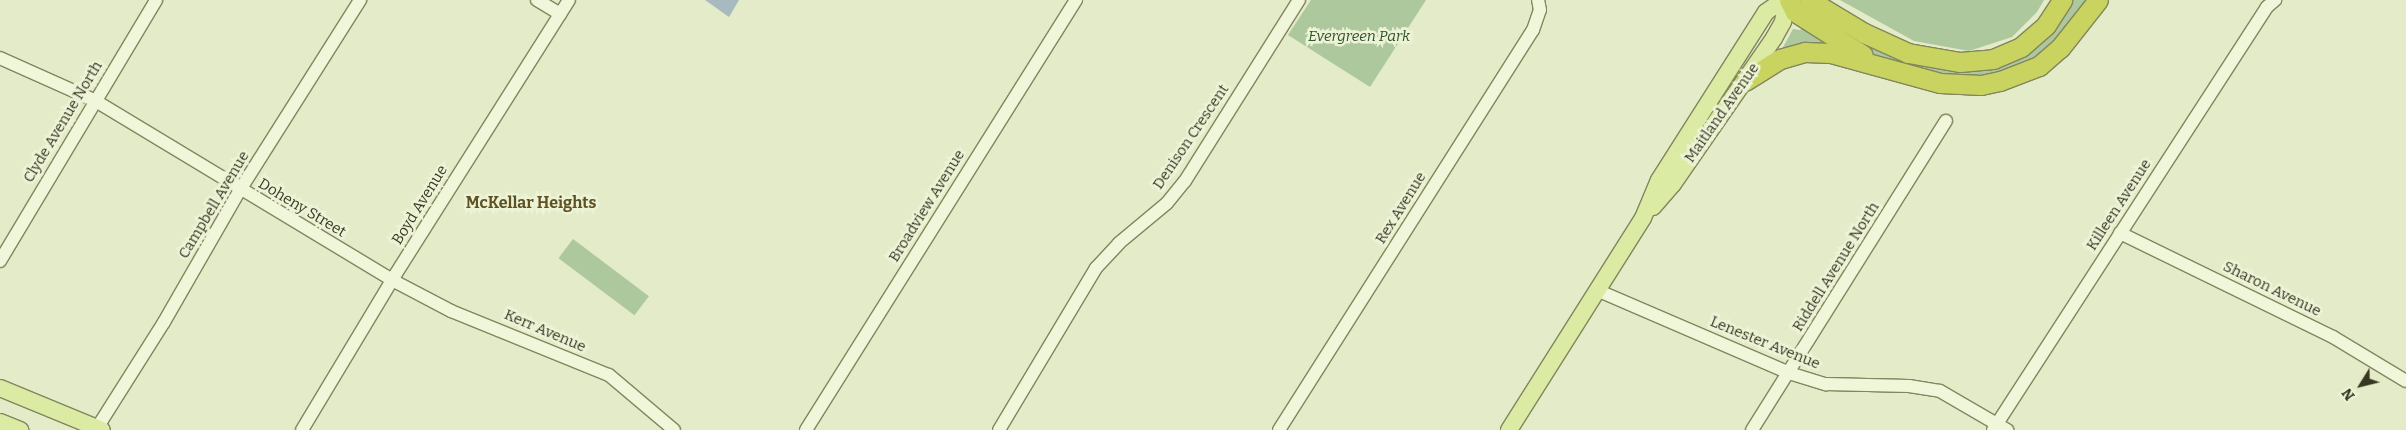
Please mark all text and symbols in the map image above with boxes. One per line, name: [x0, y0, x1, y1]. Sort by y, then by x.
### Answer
park label: Evergreen Park: [1308, 28, 1410, 46]
street label: Clyde Avenue North: [20, 58, 106, 186]
street label: Maitland Avenue: [1681, 60, 1763, 166]
street label: Denison Crescent: [1149, 81, 1233, 193]
street label: Broadview Avenue: [885, 147, 969, 265]
street label: Campbell Avenue: [175, 148, 253, 262]
street label: Killeen Avenue: [2083, 156, 2155, 254]
street label: Boyd Avenue: [389, 162, 451, 248]
street label: Rex Avenue: [1372, 169, 1430, 247]
street label: Doheny Street: [255, 175, 349, 241]
district label: McKellar Heights: [466, 193, 596, 213]
street label: Riddell Avenue North: [1789, 199, 1883, 335]
street label: Sharon Avenue: [2220, 258, 2324, 320]
street label: Kerr Avenue: [501, 306, 589, 356]
street label: Lenester Avenue: [1707, 313, 1823, 373]
north arrow: [2336, 360, 2386, 410]
text: N: [2338, 385, 2359, 403]

